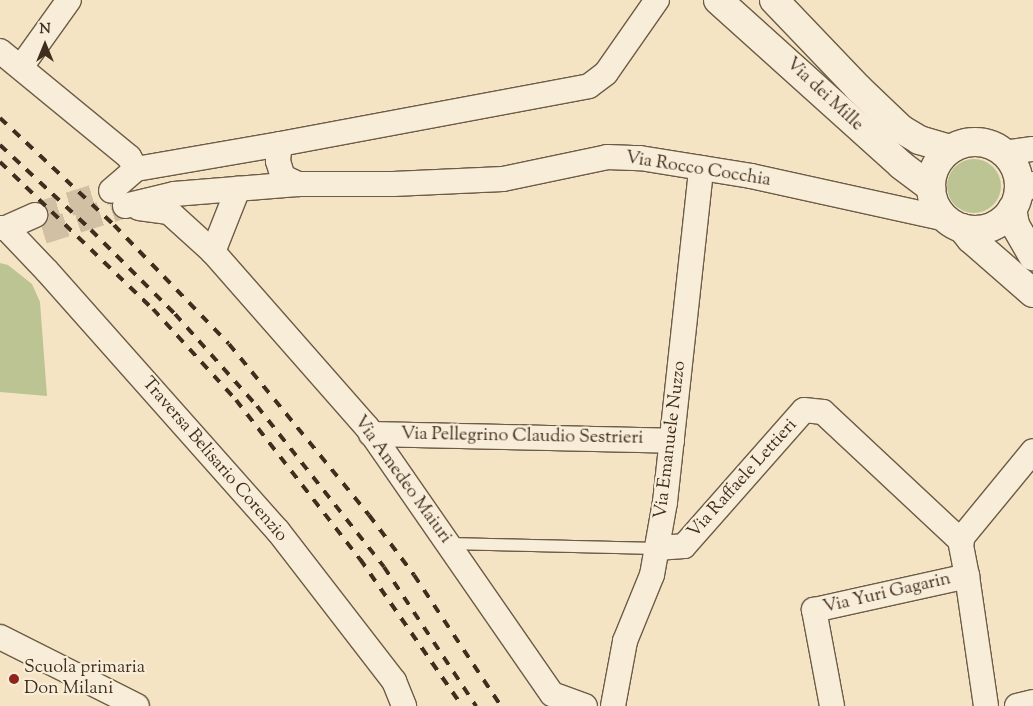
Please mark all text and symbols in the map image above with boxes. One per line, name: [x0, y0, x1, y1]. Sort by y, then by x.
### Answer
north arrow: [20, 20, 70, 70]
text: N: [39, 20, 51, 40]
street label: Via dei Mille: [781, 54, 867, 136]
street label: Via Rocco Cocchia: [624, 148, 772, 192]
street label: Via Emanuele Nuzzo: [651, 360, 691, 520]
street label: Traversa Belisario Corenzio: [137, 373, 291, 547]
street label: Via Amedeo Maiuri: [348, 412, 456, 548]
street label: Via Raffaele Lettieri: [684, 415, 802, 543]
street label: Via Pellegrino Claudio Sestrieri: [401, 424, 643, 450]
street label: Via Yuri Gagarin: [821, 569, 953, 619]
place label: Scuola primaria Don Milani: [24, 658, 145, 701]
marker: Scuola primaria Don Milani: [8, 673, 20, 685]

